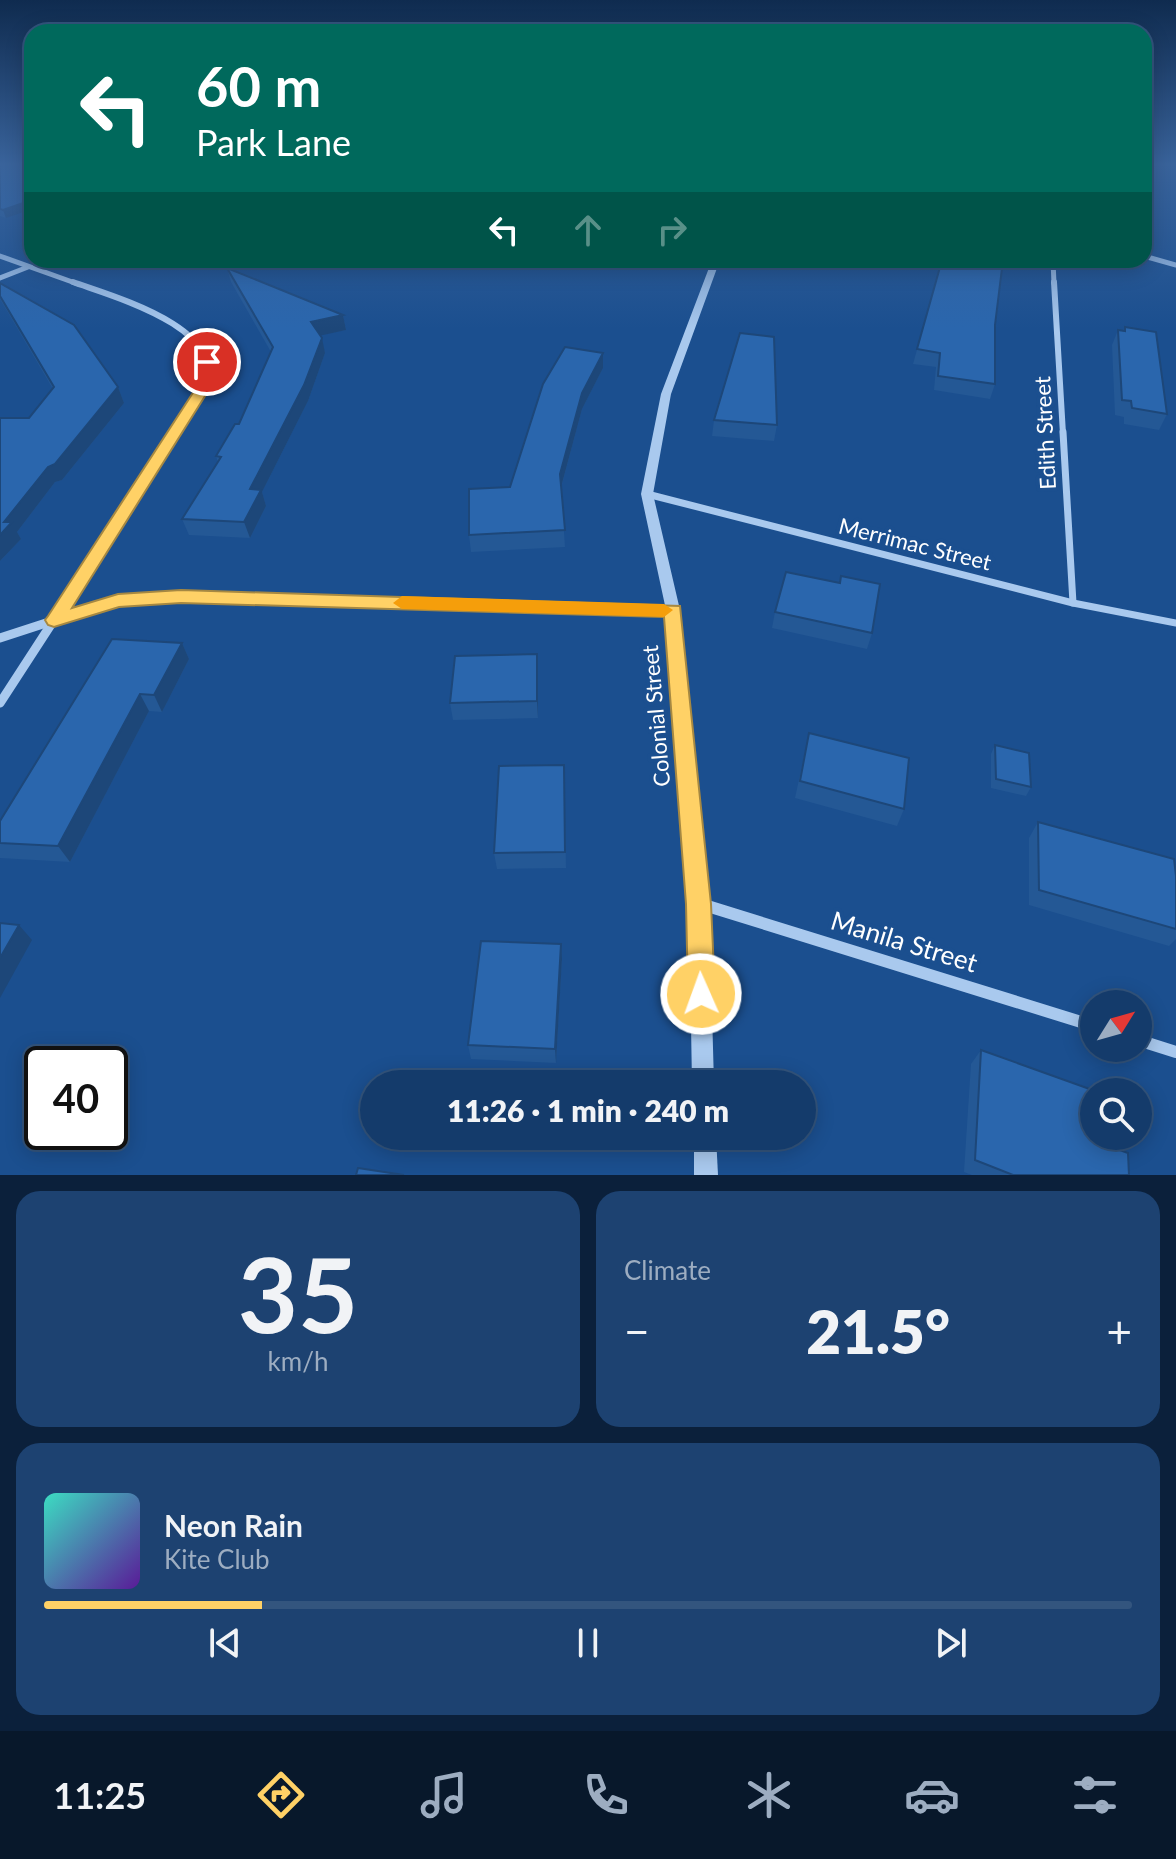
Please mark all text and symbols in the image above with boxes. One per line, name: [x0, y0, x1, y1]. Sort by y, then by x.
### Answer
text: 60 m: [196, 52, 321, 119]
icon: left: [64, 56, 168, 160]
text: Park Lane: [196, 120, 351, 164]
icon: left: [482, 208, 526, 252]
icon: ahead: [566, 208, 610, 252]
icon: right: [650, 208, 694, 252]
pin: [173, 328, 241, 396]
icon: arrive: [185, 340, 229, 384]
street label: Edith Street: [1028, 376, 1061, 490]
street label: Merrimac Street: [836, 512, 994, 576]
street label: Colonial Street: [636, 644, 675, 788]
street label: Manila Street: [827, 904, 982, 979]
position arrow: [659, 952, 743, 1036]
north arrow: [1080, 990, 1152, 1062]
map controls: [1080, 990, 1152, 1150]
speed limit sign: 40: [24, 1046, 128, 1150]
button: search: [1080, 1078, 1152, 1150]
text: 11:26 · 1 min · 240 m: [447, 1092, 729, 1128]
text: 35: [238, 1230, 358, 1355]
text: Climate: [624, 1254, 711, 1286]
text: 21.5°: [806, 1295, 950, 1367]
text: −: [624, 1305, 650, 1357]
text: +: [1106, 1305, 1132, 1357]
text: km/h: [268, 1345, 328, 1377]
text: Neon Rain: [164, 1507, 303, 1543]
text: Kite Club: [164, 1543, 270, 1575]
icon: previous: [203, 1621, 247, 1665]
icon: pause: [566, 1621, 610, 1665]
icon: next: [929, 1621, 973, 1665]
icon: directions: [253, 1767, 309, 1823]
icon: music: [416, 1767, 472, 1823]
icon: phone: [578, 1767, 634, 1823]
icon: climate: [741, 1767, 797, 1823]
icon: car: [904, 1767, 960, 1823]
icon: filters: [1067, 1767, 1123, 1823]
text: 11:25: [53, 1773, 146, 1817]

